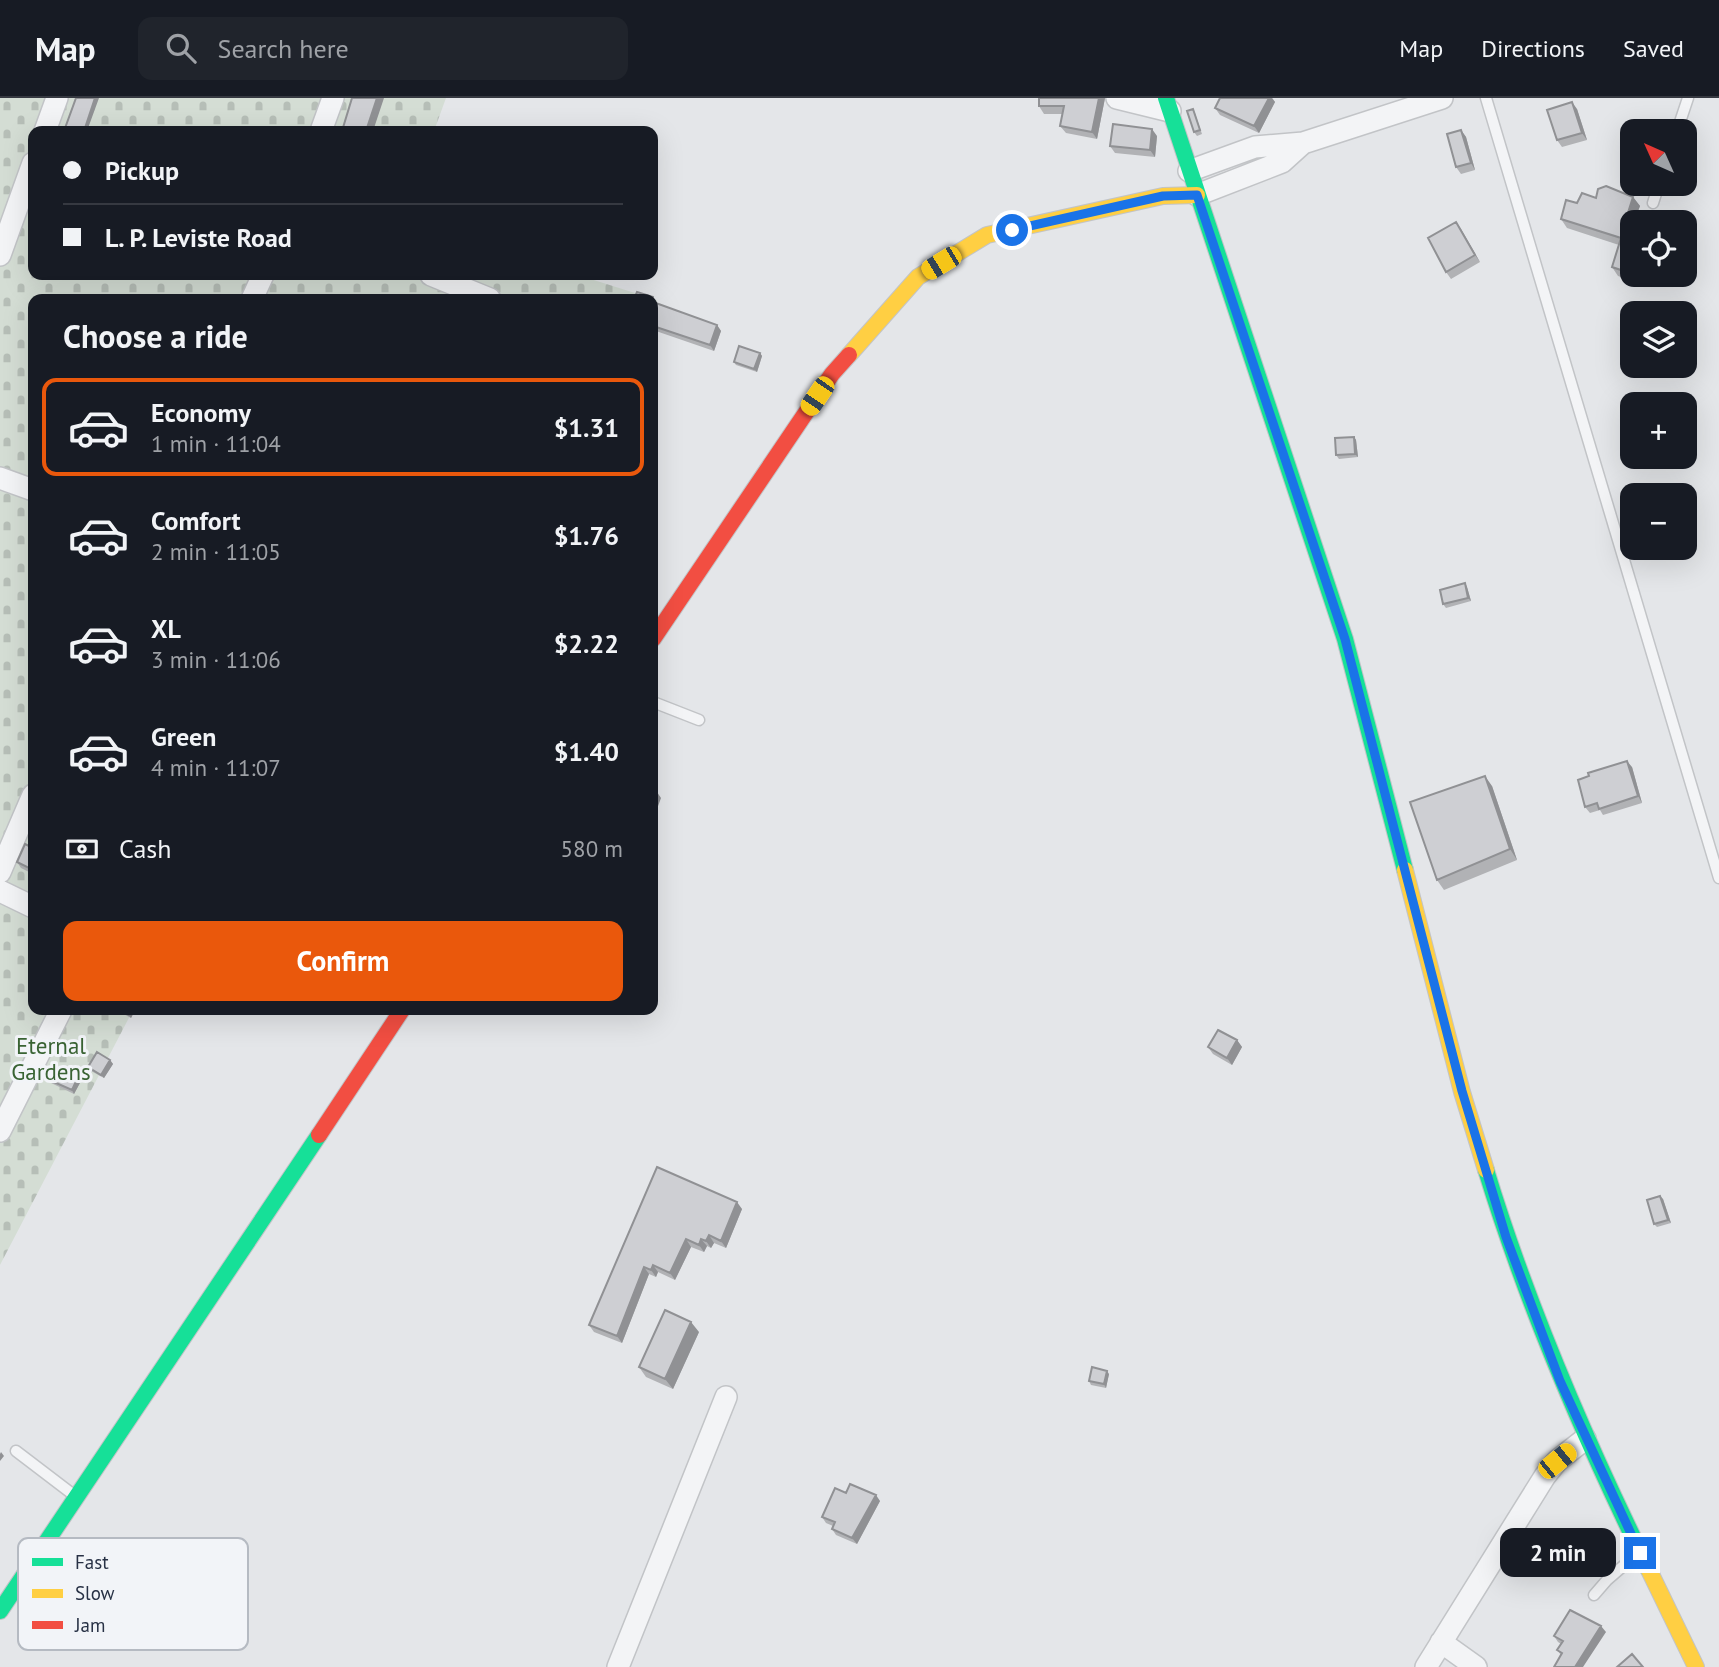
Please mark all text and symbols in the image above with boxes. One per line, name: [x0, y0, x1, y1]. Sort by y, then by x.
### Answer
search box: [138, 17, 628, 80]
text: Map: [35, 27, 96, 70]
icon: search: [162, 29, 200, 67]
text: Search here: [218, 32, 349, 65]
text: Map: [1399, 33, 1443, 64]
text: Directions: [1481, 33, 1585, 64]
text: Saved: [1623, 33, 1684, 64]
north arrow: [1620, 119, 1698, 196]
map controls: [1620, 119, 1697, 560]
text: Pickup: [105, 154, 179, 187]
button: locate: [1620, 210, 1697, 287]
route start: [996, 214, 1028, 246]
text: L. P. Leviste Road: [105, 221, 292, 254]
car: [918, 243, 965, 283]
button: layers: [1620, 301, 1697, 378]
text: Choose a ride: [63, 315, 248, 357]
car: [797, 373, 838, 419]
button: +: [1620, 392, 1697, 469]
icon: car: [67, 396, 130, 459]
text: Economy: [151, 396, 251, 429]
text: $1.31: [554, 411, 619, 444]
text: 1 min · 11:04: [151, 429, 281, 458]
button: −: [1620, 483, 1697, 560]
icon: car: [67, 504, 130, 567]
text: Comfort: [151, 504, 241, 537]
text: $1.76: [554, 519, 619, 552]
text: 2 min · 11:05: [151, 537, 281, 566]
icon: car: [67, 612, 130, 675]
text: XL: [151, 612, 181, 645]
text: $2.22: [554, 627, 619, 660]
text: 3 min · 11:06: [151, 645, 281, 674]
icon: car: [67, 720, 130, 783]
text: Green: [151, 720, 216, 753]
text: $1.40: [554, 735, 619, 768]
text: 4 min · 11:07: [151, 753, 281, 782]
icon: cash: [63, 830, 101, 868]
text: Cash: [119, 832, 171, 865]
text: 580 m: [561, 834, 623, 863]
button: Confirm: [63, 921, 623, 1001]
park label: Eternal Gardens: [11, 1031, 91, 1086]
car: [1535, 1440, 1580, 1482]
callout: 2 min: [1500, 1528, 1616, 1578]
route end: [1624, 1537, 1656, 1569]
legend: [18, 1538, 248, 1650]
text: 2 min: [1530, 1538, 1586, 1567]
text: Fast: [75, 1550, 109, 1574]
text: Slow: [75, 1581, 115, 1605]
text: Jam: [74, 1613, 105, 1637]

